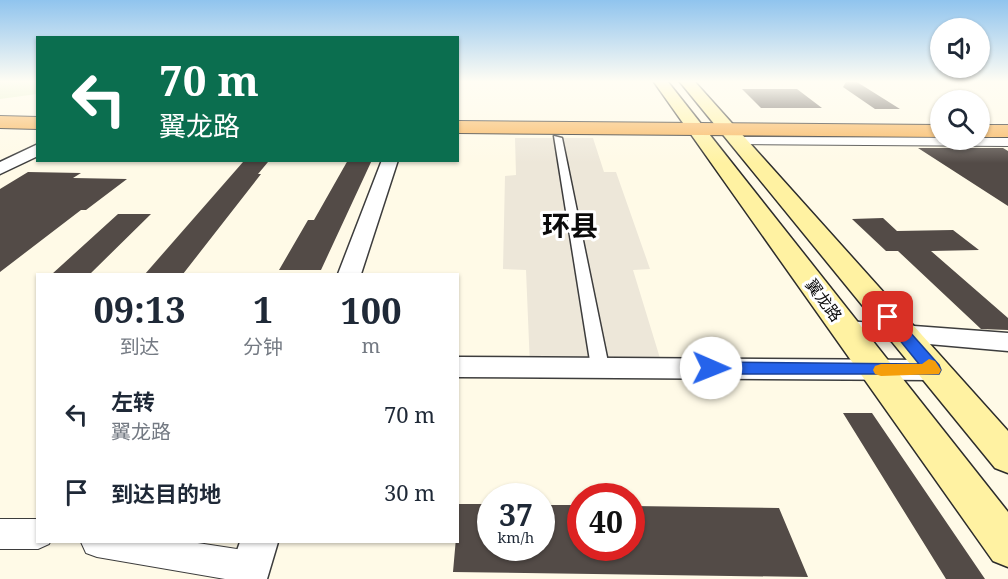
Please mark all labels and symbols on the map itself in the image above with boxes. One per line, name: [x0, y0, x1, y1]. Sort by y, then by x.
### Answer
district label: 环县: [542, 206, 598, 244]
street label: 翼龙路: [801, 274, 847, 326]
pin: [862, 291, 913, 342]
position arrow: [679, 336, 743, 400]
speed limit sign: 40: [567, 483, 645, 561]

